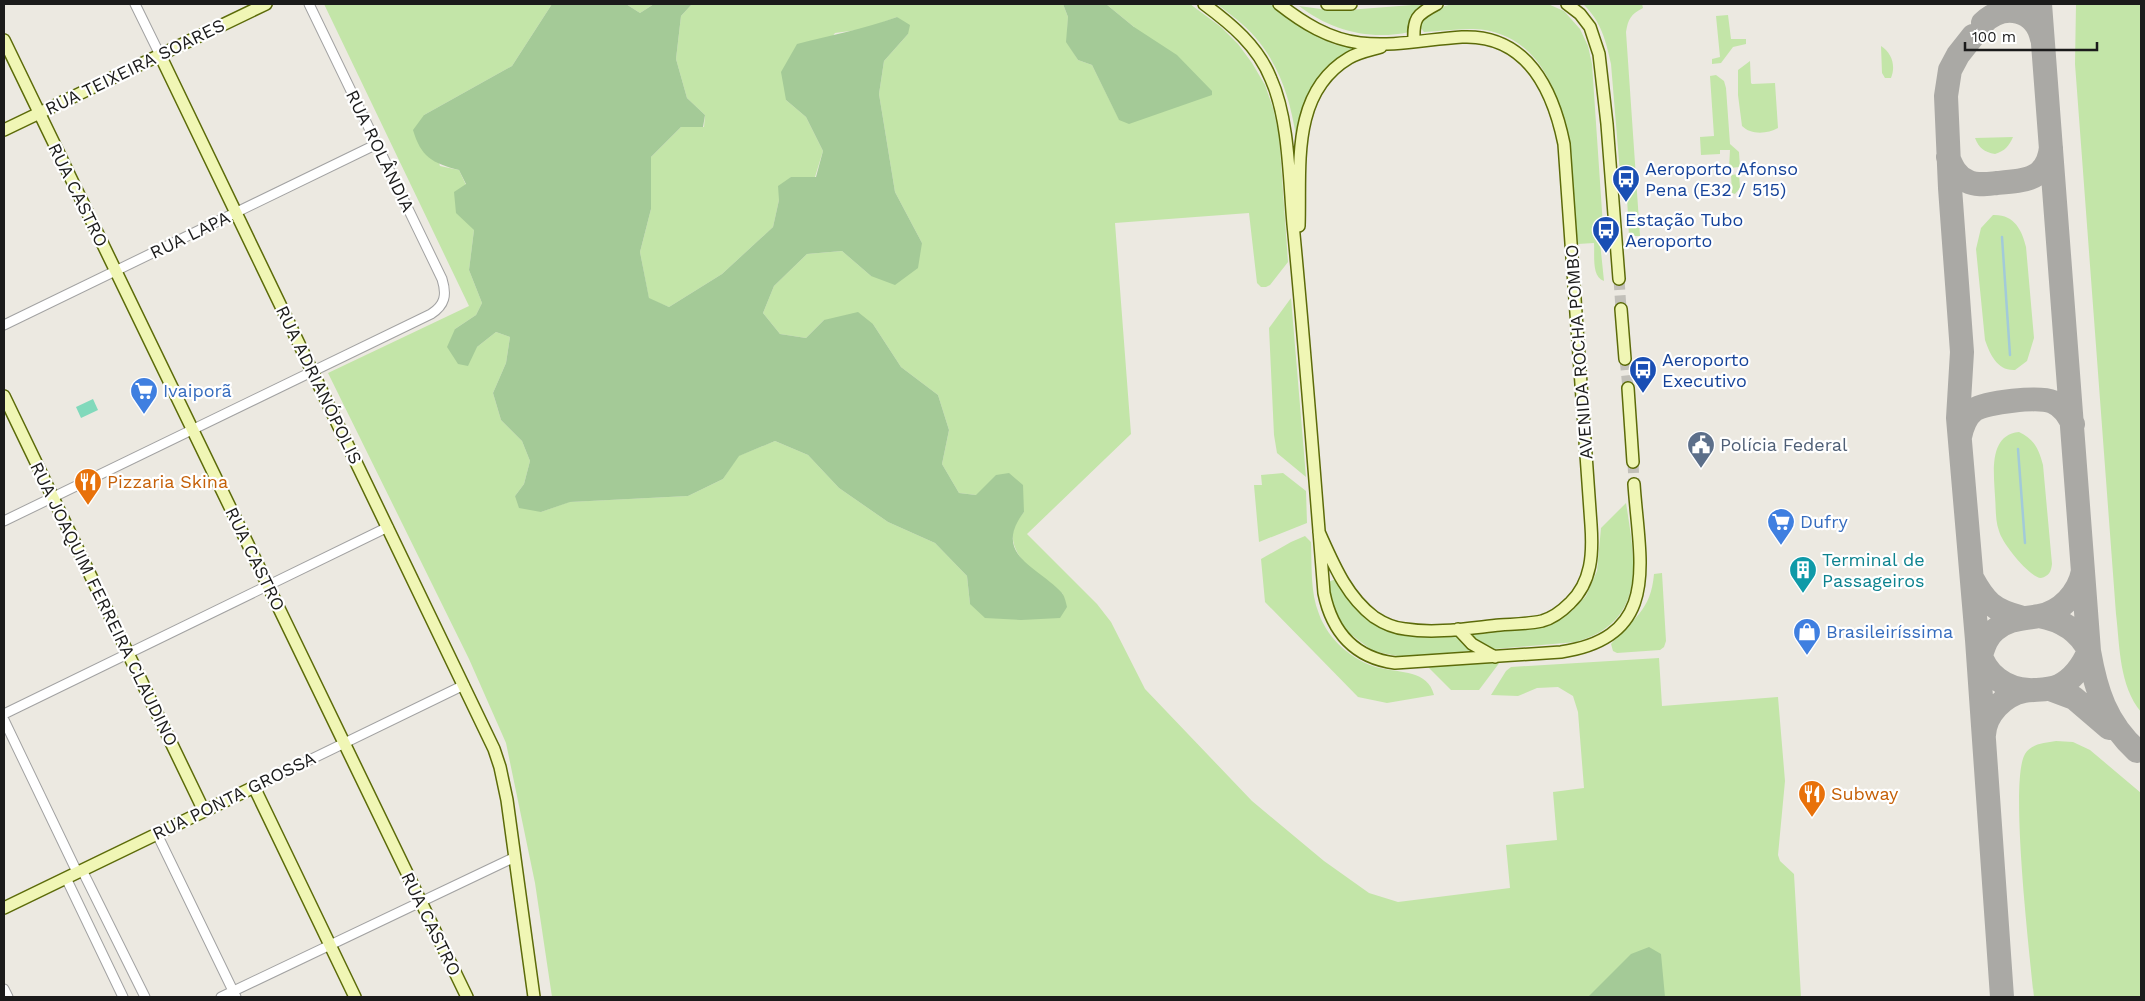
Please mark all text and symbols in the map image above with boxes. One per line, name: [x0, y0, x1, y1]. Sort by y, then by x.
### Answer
street label: RUA TEIXEIRA SOARES: [42, 14, 228, 119]
scale bar: [1965, 20, 2098, 52]
text: 100 m: [1972, 28, 2016, 46]
street label: RUA ROLÂNDIA: [342, 86, 419, 215]
street label: RUA CASTRO: [44, 139, 113, 250]
place label: Aeroporto Afonso Pena (E32 / 515): [1645, 158, 1798, 200]
bus stop icon: Aeroporto Afonso Pena (E32 / 515): [1611, 164, 1641, 203]
street label: RUA LAPA: [146, 206, 233, 263]
place label: Estação Tubo Aeroporto: [1625, 209, 1743, 251]
bus stop icon: Estação Tubo Aeroporto: [1591, 215, 1621, 254]
street label: AVENIDA ROCHA POMBO: [1561, 244, 1596, 460]
street label: RUA ADRIANÓPOLIS: [272, 302, 367, 467]
place label: Aeroporto Executivo: [1662, 349, 1749, 391]
bus stop icon: Aeroporto Executivo: [1628, 355, 1658, 394]
supermarket icon: Ivaiporã: [129, 376, 159, 415]
place label: Ivaiporã: [163, 380, 232, 401]
public building icon: Polícia Federal: [1686, 430, 1716, 469]
place label: Polícia Federal: [1720, 434, 1848, 455]
street label: RUA JOAQUIM FERREIRA CLAUDINO: [26, 458, 183, 749]
restaurant icon: Pizzaria Skina: [73, 467, 103, 506]
place label: Pizzaria Skina: [107, 471, 228, 492]
street label: RUA CASTRO: [221, 503, 290, 614]
supermarket icon: Dufry: [1766, 507, 1796, 546]
place label: Dufry: [1800, 511, 1849, 532]
place label: Terminal de Passageiros: [1822, 549, 1925, 591]
building icon: Terminal de Passageiros: [1788, 555, 1818, 594]
shop icon: Brasileiríssima: [1792, 617, 1822, 656]
place label: Brasileiríssima: [1826, 621, 1953, 642]
street label: RUA PONTA GROSSA: [149, 747, 319, 844]
restaurant icon: Subway: [1797, 779, 1827, 818]
place label: Subway: [1831, 783, 1899, 804]
street label: RUA CASTRO: [397, 868, 466, 979]

